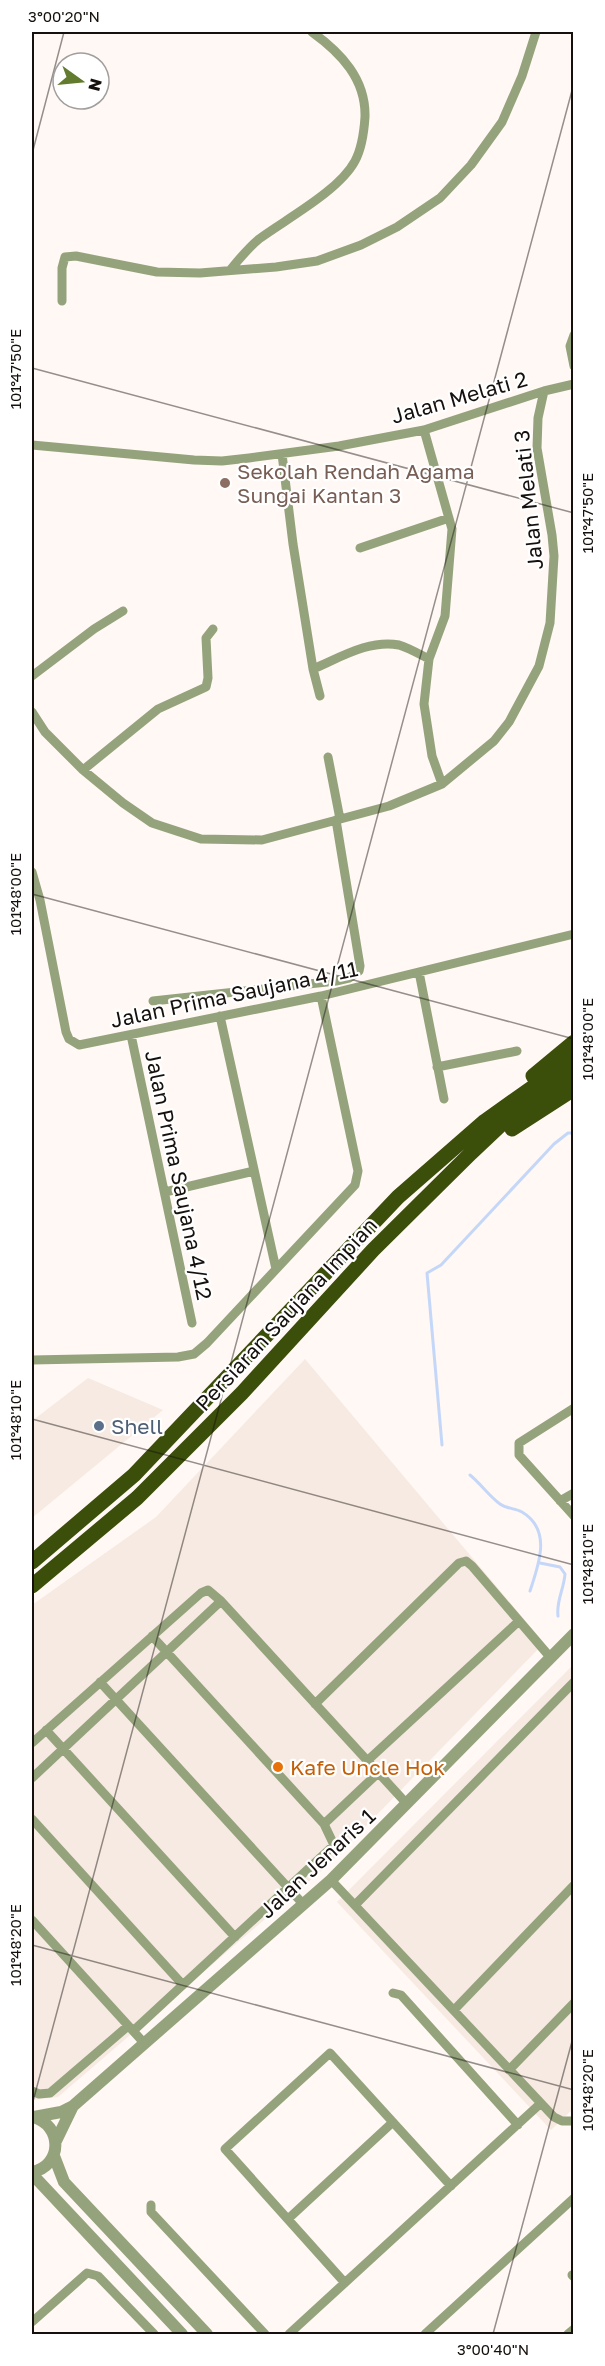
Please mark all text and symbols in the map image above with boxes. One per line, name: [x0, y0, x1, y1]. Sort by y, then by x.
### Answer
text: 3°00'20"N: [28, 7, 100, 25]
north arrow: [51, 51, 111, 111]
text: N: [84, 76, 107, 93]
text: 101°47'50"E: [6, 329, 24, 409]
street label: Jalan Melati 2: [388, 365, 530, 429]
street label: Jalan Melati 3: [508, 429, 548, 571]
place label: Sekolah Rendah Agama Sungai Kantan 3: [237, 458, 475, 508]
text: 101°47'50"E: [578, 473, 596, 553]
marker: Sekolah Rendah Agama Sungai Kantan 3: [218, 476, 232, 490]
text: 101°48'00"E: [6, 853, 24, 935]
street label: Jalan Prima Saujana 4/11: [108, 955, 360, 1033]
text: 101°48'00"E: [578, 998, 596, 1080]
street label: Jalan Prima Saujana 4/12: [140, 1048, 218, 1302]
street label: Persiaran Saujana Impian: [190, 1212, 382, 1416]
text: 101°48'10"E: [6, 1380, 24, 1460]
place label: Shell: [111, 1413, 163, 1439]
marker: Shell: [92, 1419, 106, 1433]
text: 101°48'10"E: [578, 1524, 596, 1604]
place label: Kafe Uncle Hok: [290, 1754, 445, 1780]
marker: Kafe Uncle Hok: [271, 1760, 285, 1774]
street label: Jalan Jenaris 1: [254, 1803, 380, 1923]
text: 101°48'20"E: [6, 1904, 24, 1986]
text: 101°48'20"E: [578, 2049, 596, 2131]
text: 3°00'40"N: [457, 2340, 529, 2358]

